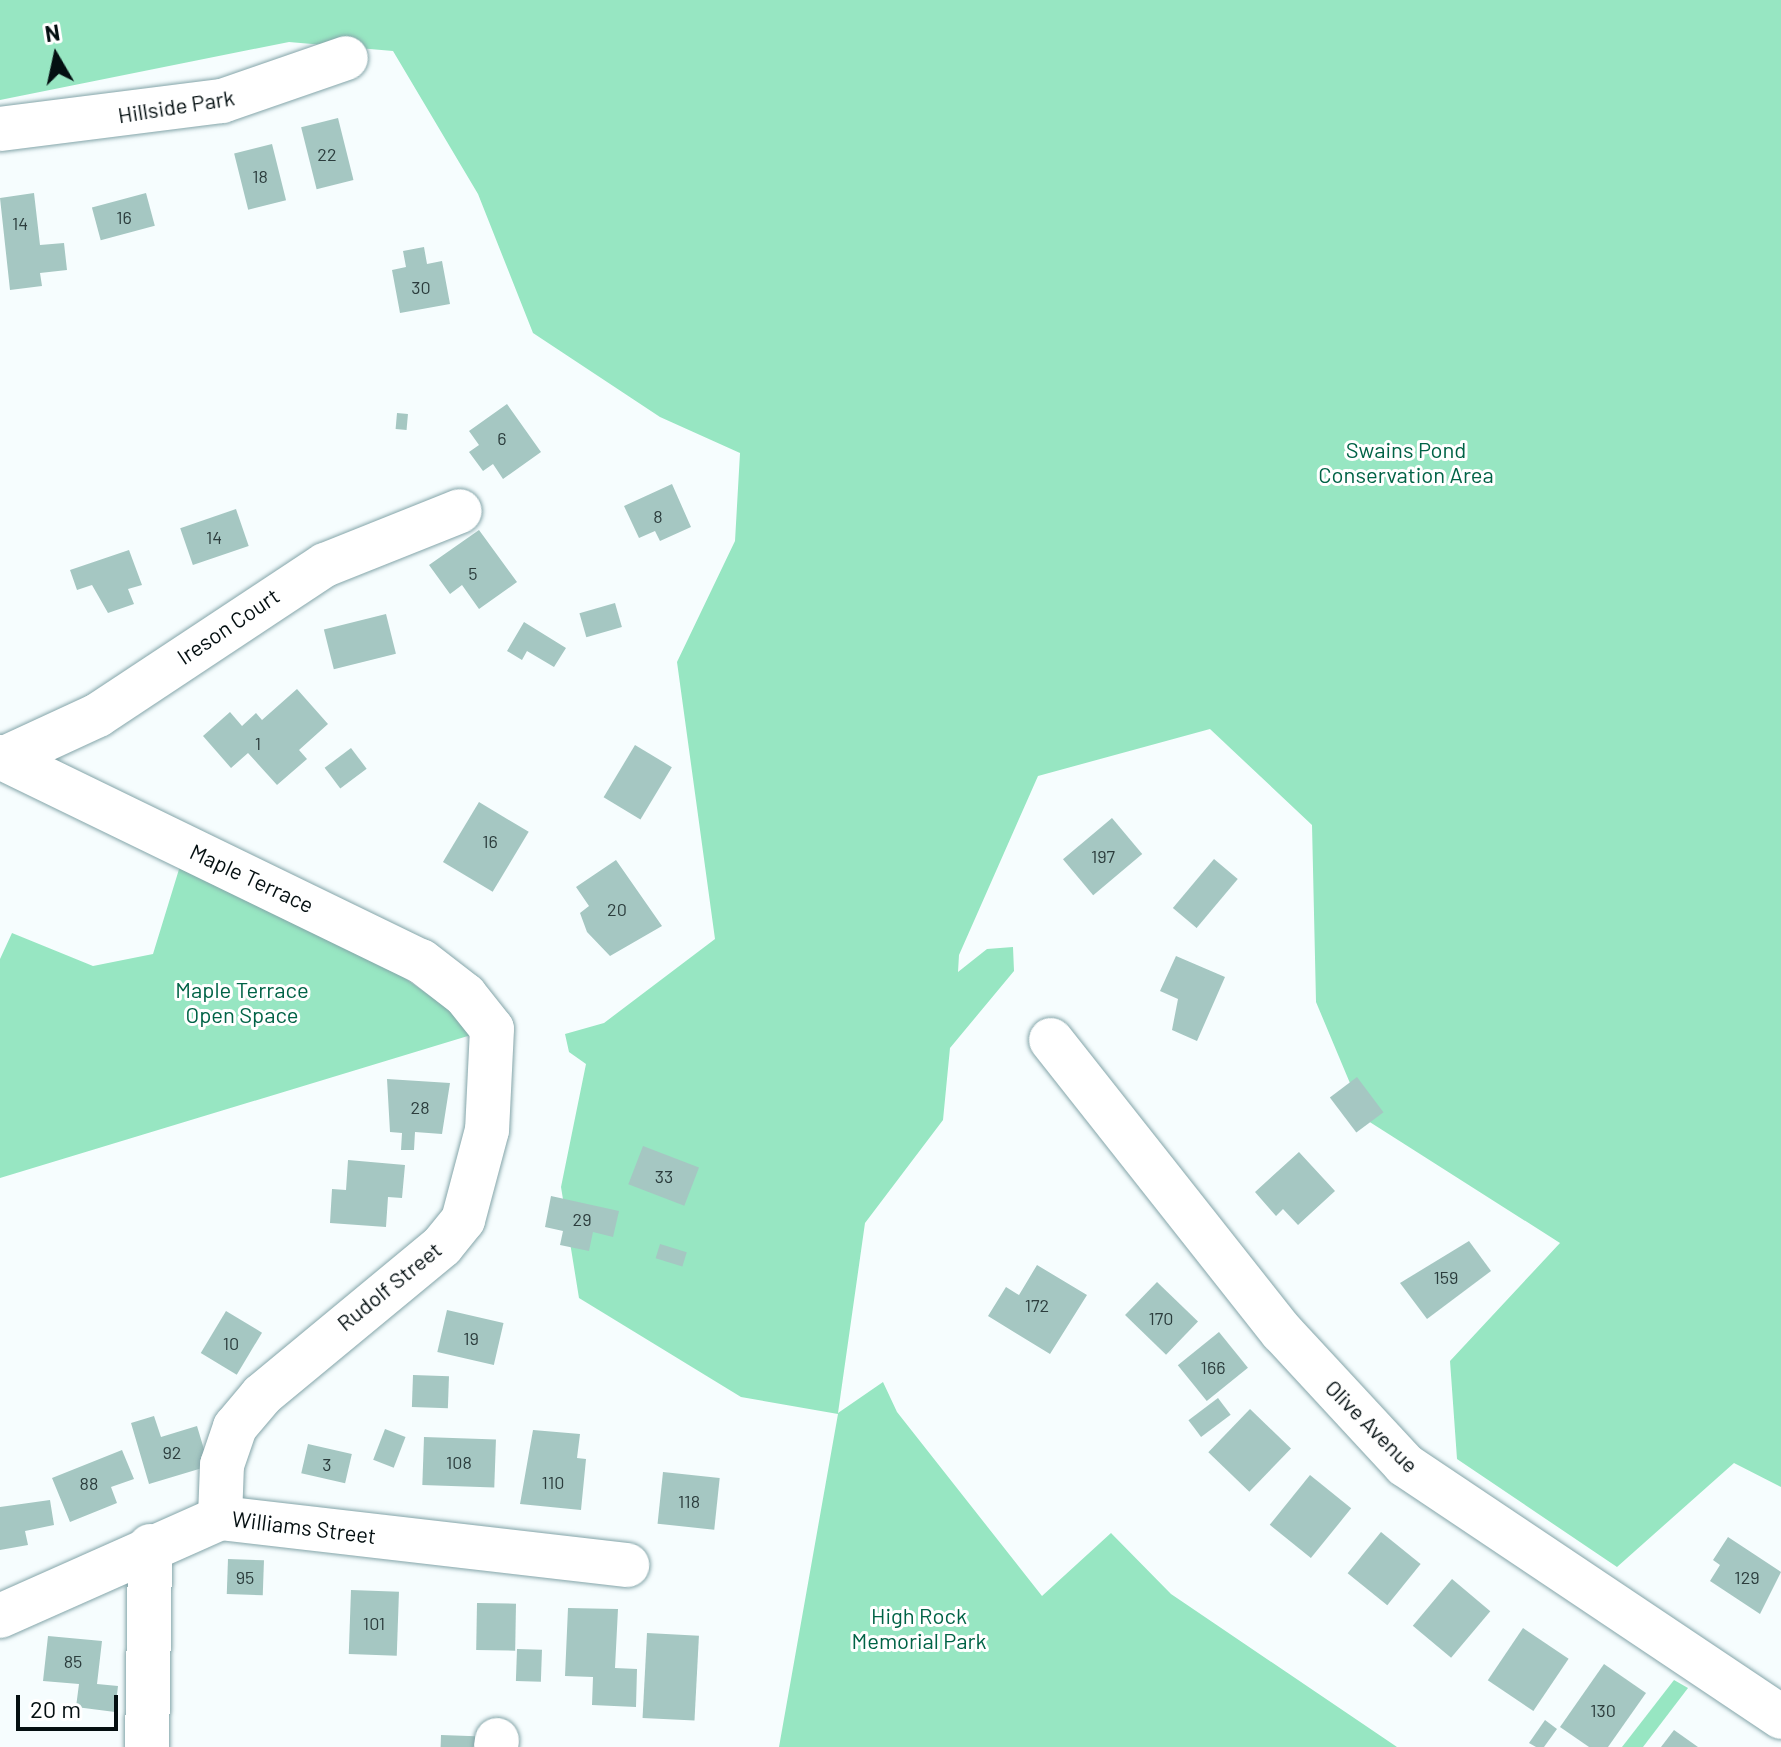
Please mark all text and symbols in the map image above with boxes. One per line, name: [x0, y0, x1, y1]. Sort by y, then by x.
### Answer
north arrow: [16, 16, 96, 96]
text: N: [43, 18, 62, 46]
street label: Hillside Park: [116, 84, 236, 128]
house number: 22: [317, 143, 337, 165]
house number: 18: [252, 165, 268, 187]
house number: 16: [116, 206, 132, 228]
house number: 14: [12, 212, 28, 234]
house number: 30: [411, 276, 431, 298]
house number: 6: [497, 427, 507, 449]
park label: Swains Pond Conservation Area: [1318, 436, 1494, 488]
house number: 8: [653, 505, 663, 527]
house number: 14: [206, 526, 222, 548]
house number: 5: [468, 562, 478, 584]
street label: Ireson Court: [172, 582, 284, 670]
house number: 1: [255, 732, 261, 754]
house number: 16: [482, 830, 498, 852]
street label: Maple Terrace: [186, 838, 318, 918]
house number: 197: [1091, 845, 1115, 867]
house number: 20: [607, 898, 627, 920]
park label: Maple Terrace Open Space: [175, 976, 309, 1028]
house number: 28: [410, 1096, 430, 1118]
house number: 33: [655, 1165, 673, 1187]
house number: 29: [572, 1208, 592, 1230]
street label: Rudolf Street: [331, 1236, 447, 1336]
house number: 159: [1434, 1266, 1458, 1288]
house number: 172: [1025, 1294, 1049, 1316]
house number: 170: [1149, 1307, 1173, 1329]
house number: 19: [463, 1327, 479, 1349]
house number: 10: [223, 1332, 239, 1354]
house number: 166: [1201, 1356, 1225, 1378]
street label: Olive Avenue: [1320, 1374, 1424, 1478]
house number: 92: [162, 1441, 182, 1463]
house number: 108: [446, 1451, 472, 1473]
house number: 3: [322, 1453, 332, 1475]
house number: 110: [542, 1471, 564, 1493]
house number: 88: [80, 1472, 98, 1494]
house number: 118: [678, 1490, 700, 1512]
street label: Williams Street: [230, 1505, 378, 1549]
house number: 95: [236, 1566, 254, 1588]
house number: 129: [1734, 1566, 1760, 1588]
park label: High Rock Memorial Park: [851, 1602, 987, 1654]
house number: 101: [363, 1612, 385, 1634]
house number: 85: [64, 1650, 82, 1672]
scale bar: [20, 1679, 122, 1729]
text: 20 m: [30, 1694, 81, 1723]
house number: 130: [1590, 1699, 1616, 1721]

